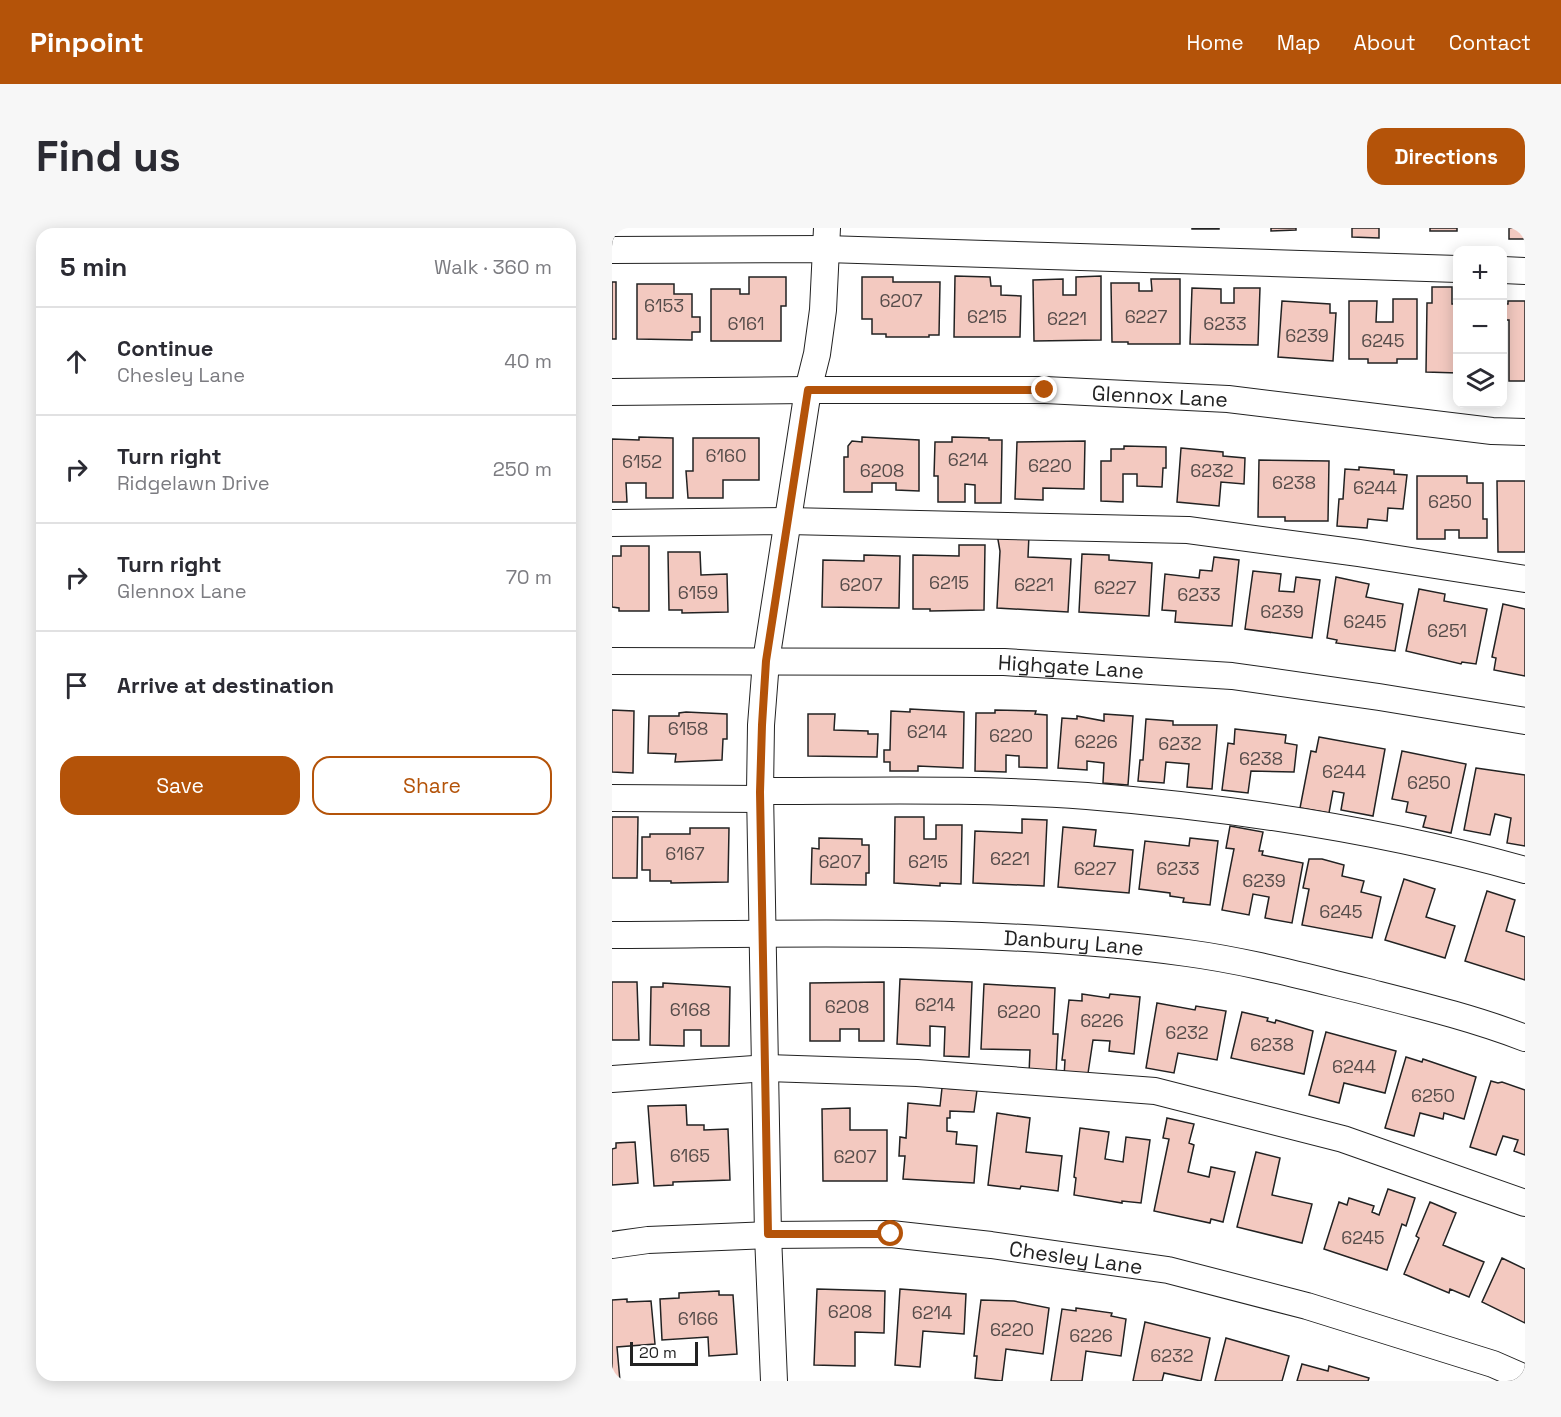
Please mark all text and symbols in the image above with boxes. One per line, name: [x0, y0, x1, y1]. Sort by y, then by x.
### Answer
text: Pinpoint: [30, 24, 144, 60]
text: Home: [1186, 29, 1244, 56]
text: Map: [1277, 29, 1321, 56]
text: About: [1354, 29, 1416, 56]
text: Contact: [1449, 29, 1531, 56]
button: Directions: [1367, 128, 1525, 185]
text: Find us: [36, 130, 181, 183]
map controls: [1453, 246, 1507, 408]
button: +: [1453, 246, 1507, 300]
text: 5 min: [60, 250, 127, 284]
text: Walk · 360 m: [434, 254, 552, 280]
house number: 6207: [879, 289, 923, 312]
house number: 6153: [644, 294, 684, 317]
button: −: [1453, 300, 1507, 354]
house number: 6215: [967, 305, 1007, 328]
house number: 6227: [1125, 305, 1167, 328]
house number: 6221: [1047, 307, 1087, 330]
house number: 6161: [727, 312, 765, 335]
house number: 6233: [1203, 312, 1247, 335]
house number: 6239: [1285, 324, 1329, 347]
house number: 6245: [1361, 329, 1405, 352]
text: Continue: [117, 334, 213, 362]
icon: ahead: [60, 345, 93, 378]
text: 40 m: [504, 348, 552, 374]
button: layers: [1453, 354, 1507, 408]
text: Chesley Lane: [117, 362, 245, 388]
route end: [1031, 376, 1057, 402]
street label: Glennox Lane: [1091, 379, 1229, 412]
text: Turn right: [117, 442, 222, 470]
house number: 6160: [705, 444, 747, 467]
house number: 6214: [948, 448, 988, 471]
house number: 6152: [622, 450, 662, 473]
icon: right: [60, 453, 93, 486]
house number: 6220: [1028, 454, 1072, 477]
text: 250 m: [493, 456, 552, 482]
house number: 6208: [860, 459, 904, 482]
house number: 6232: [1190, 459, 1234, 482]
text: Ridgelawn Drive: [117, 470, 270, 496]
house number: 6238: [1272, 471, 1316, 494]
house number: 6244: [1353, 476, 1397, 499]
house number: 6250: [1428, 490, 1472, 513]
text: Turn right: [117, 550, 222, 578]
icon: right: [60, 561, 93, 594]
text: 70 m: [506, 564, 552, 590]
house number: 6215: [929, 571, 969, 594]
house number: 6207: [839, 573, 883, 596]
house number: 6221: [1014, 573, 1054, 596]
house number: 6227: [1094, 576, 1136, 599]
text: Glennox Lane: [117, 578, 247, 604]
house number: 6159: [678, 581, 718, 604]
house number: 6233: [1177, 583, 1221, 606]
house number: 6239: [1260, 600, 1304, 623]
house number: 6245: [1343, 610, 1387, 633]
house number: 6251: [1427, 619, 1467, 642]
street label: Highgate Lane: [997, 648, 1145, 684]
icon: arrive: [60, 669, 93, 702]
text: Arrive at destination: [117, 671, 334, 699]
house number: 6158: [668, 717, 708, 740]
house number: 6214: [907, 720, 947, 743]
house number: 6220: [989, 724, 1033, 747]
house number: 6226: [1074, 730, 1118, 753]
house number: 6232: [1158, 732, 1202, 755]
house number: 6238: [1239, 747, 1283, 770]
button: Save: [60, 756, 300, 815]
button: Share: [312, 756, 552, 815]
house number: 6244: [1322, 760, 1366, 783]
house number: 6250: [1407, 771, 1451, 794]
house number: 6167: [665, 842, 705, 865]
house number: 6221: [990, 847, 1030, 870]
house number: 6207: [818, 850, 862, 873]
house number: 6215: [908, 850, 948, 873]
house number: 6227: [1074, 857, 1116, 880]
house number: 6233: [1156, 857, 1200, 880]
house number: 6239: [1242, 869, 1286, 892]
house number: 6245: [1319, 900, 1363, 923]
street label: Danbury Lane: [1003, 923, 1145, 961]
house number: 6214: [915, 993, 955, 1016]
house number: 6208: [825, 995, 869, 1018]
house number: 6168: [670, 998, 710, 1021]
house number: 6220: [997, 1000, 1041, 1023]
house number: 6226: [1080, 1009, 1124, 1032]
house number: 6232: [1165, 1021, 1209, 1044]
house number: 6238: [1250, 1033, 1294, 1056]
house number: 6244: [1332, 1055, 1376, 1078]
house number: 6250: [1411, 1084, 1455, 1107]
house number: 6165: [670, 1144, 710, 1167]
house number: 6207: [833, 1145, 877, 1168]
route start: [877, 1220, 903, 1246]
house number: 6245: [1341, 1226, 1385, 1249]
street label: Chesley Lane: [1008, 1234, 1145, 1280]
house number: 6208: [828, 1300, 872, 1323]
house number: 6214: [912, 1301, 952, 1324]
house number: 6166: [678, 1307, 718, 1330]
house number: 6220: [990, 1318, 1034, 1341]
house number: 6226: [1069, 1324, 1113, 1347]
scale bar: [630, 1339, 698, 1366]
text: 20 m: [639, 1342, 677, 1363]
house number: 6232: [1150, 1344, 1194, 1367]

